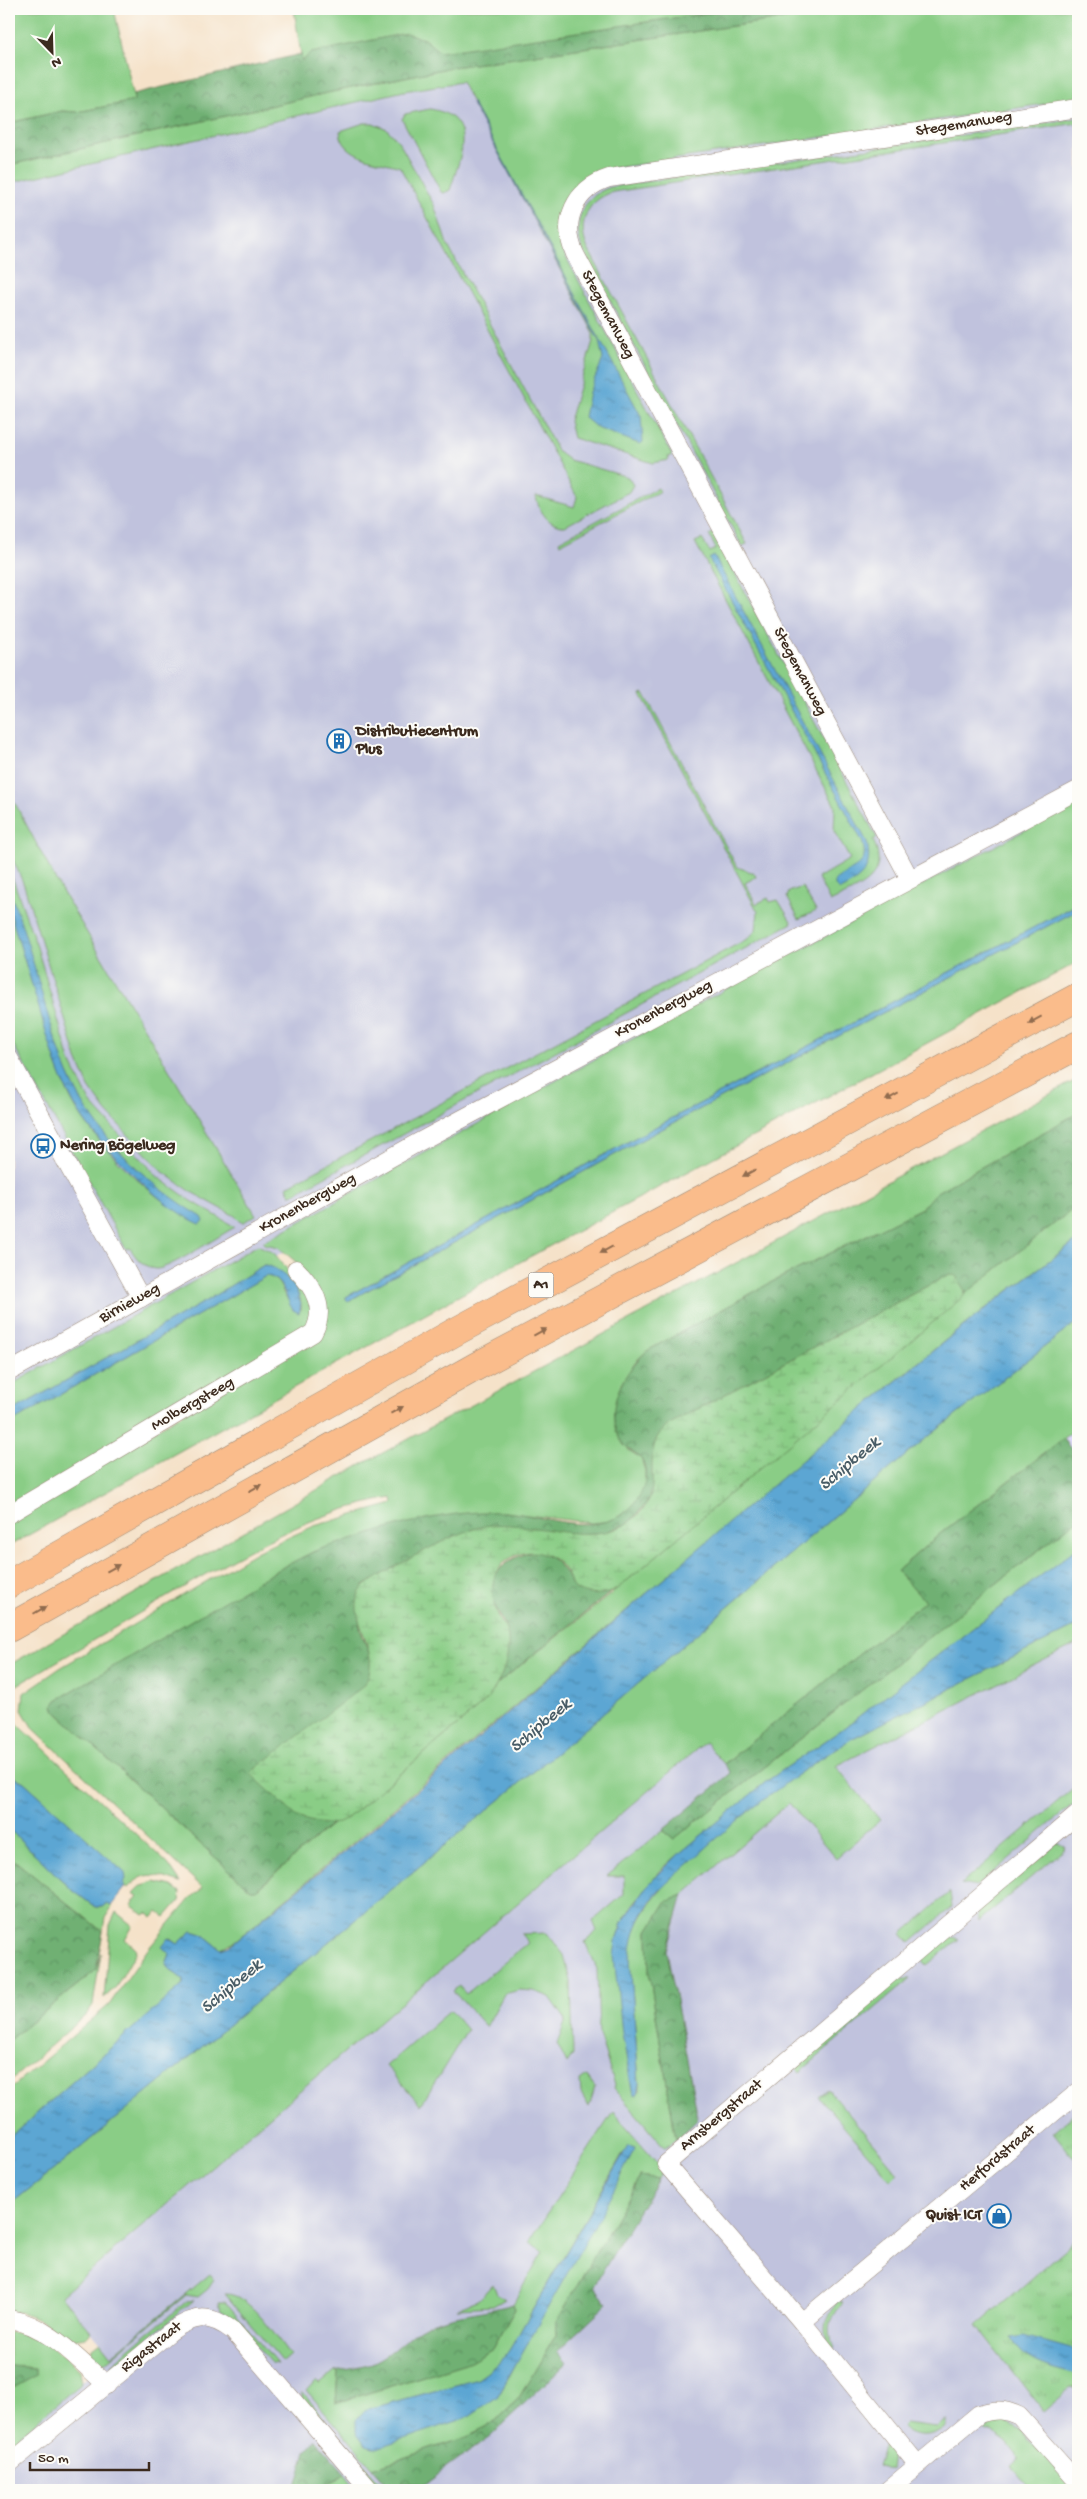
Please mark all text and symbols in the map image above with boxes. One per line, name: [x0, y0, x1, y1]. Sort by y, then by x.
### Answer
north arrow: [28, 28, 78, 78]
text: N: [49, 52, 64, 71]
street label: Stegemanweg: [915, 108, 1013, 142]
street label: Stegemanweg: [576, 268, 638, 362]
street label: Stegemanweg: [768, 625, 830, 719]
place label: Distributiecentrum Plus: [354, 723, 479, 760]
building icon: Distributiecentrum Plus: [326, 728, 352, 754]
street label: Kronenbergweg: [612, 976, 716, 1044]
one-way arrow: [1028, 1016, 1043, 1024]
one-way arrow: [885, 1092, 899, 1101]
bus stop icon: Nering Bögelweg: [30, 1133, 56, 1159]
place label: Nering Bögelweg: [60, 1137, 175, 1156]
one-way arrow: [742, 1169, 756, 1178]
street label: Kronenbergweg: [256, 1170, 360, 1238]
one-way arrow: [599, 1246, 613, 1255]
road number: A1: [528, 1272, 554, 1298]
street label: Birnieweg: [95, 1280, 164, 1329]
one-way arrow: [533, 1328, 548, 1336]
street label: Molbergsteeg: [148, 1374, 238, 1436]
one-way arrow: [390, 1406, 405, 1414]
water label: Schipbeek: [815, 1431, 886, 1496]
one-way arrow: [249, 1484, 262, 1493]
one-way arrow: [106, 1564, 121, 1572]
one-way arrow: [33, 1605, 46, 1614]
water label: Schipbeek: [506, 1693, 577, 1758]
water label: Schipbeek: [197, 1954, 268, 2019]
street label: Arnsbergstraat: [677, 2075, 768, 2156]
street label: Herfordstraat: [956, 2121, 1041, 2196]
shop icon: Quist ICT: [986, 2203, 1012, 2229]
place label: Quist ICT: [925, 2207, 984, 2226]
street label: Rigastraat: [118, 2317, 187, 2378]
scale bar: [30, 2439, 149, 2471]
text: 50 m: [38, 2450, 69, 2468]

